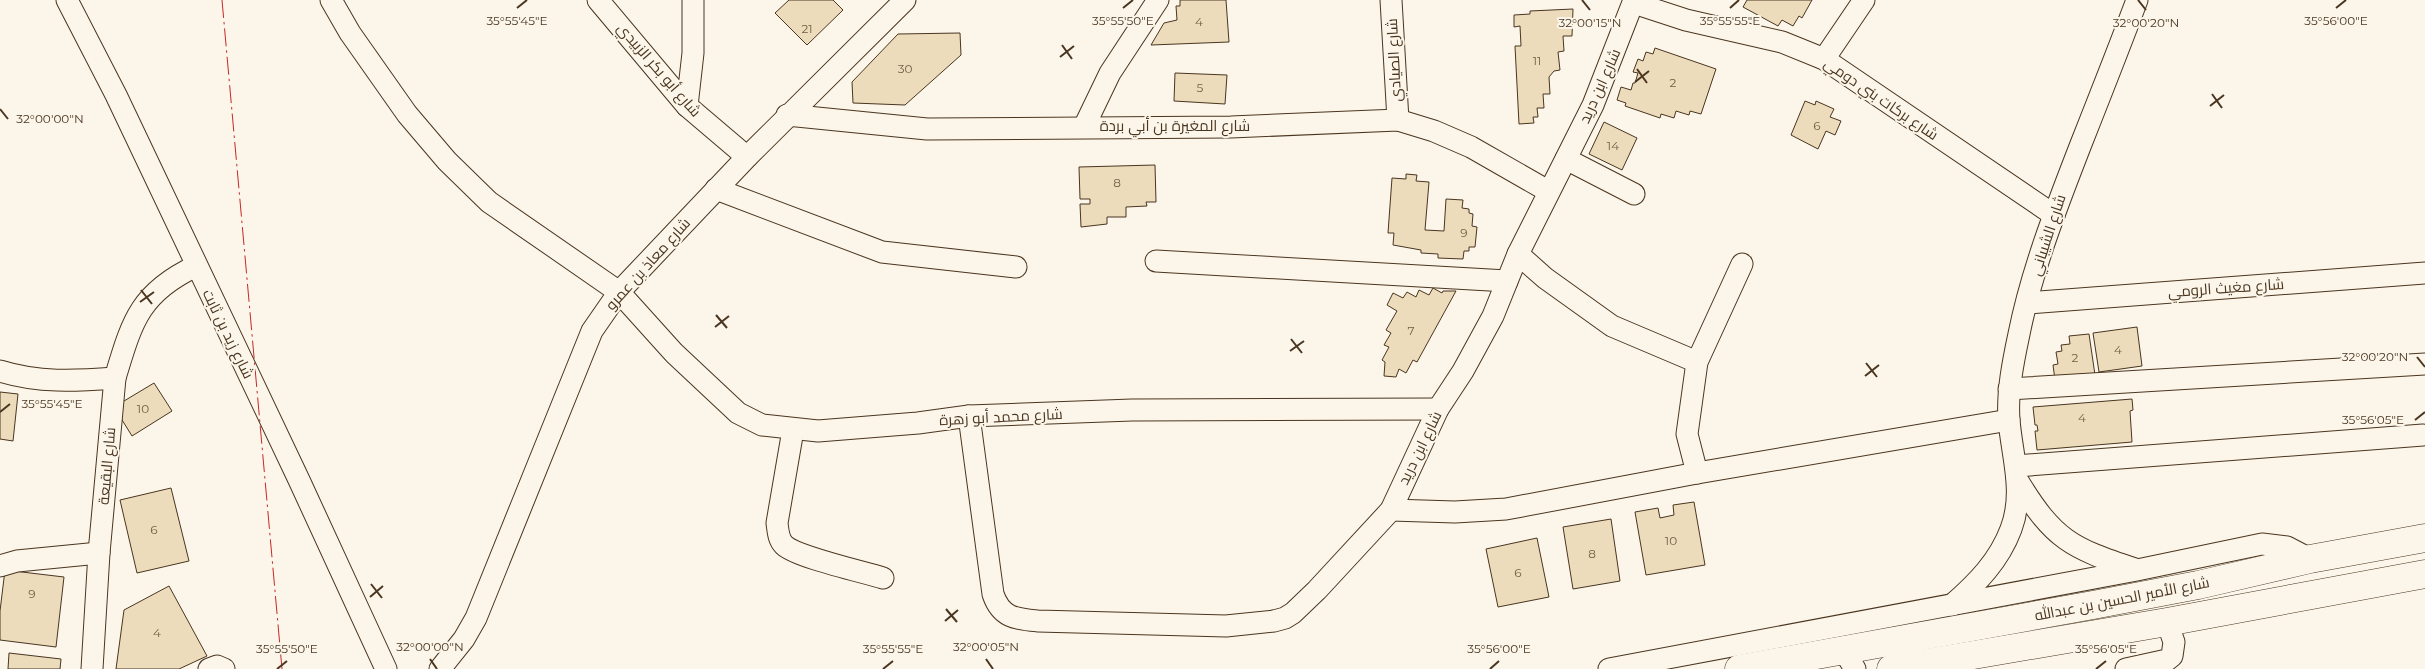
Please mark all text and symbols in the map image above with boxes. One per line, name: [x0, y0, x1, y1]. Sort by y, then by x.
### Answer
text: 35°55'45"E: [486, 13, 548, 28]
text: 35°55'50"E: [1092, 13, 1154, 28]
text: 35°55'55"E: [1700, 13, 1760, 28]
text: 35°56'00"E: [2304, 13, 2368, 28]
house number: 4: [1195, 14, 1203, 29]
text: 32°00'15"N: [1559, 15, 1621, 30]
text: 32°00'20"N: [2113, 15, 2179, 30]
street label: شارع الصيادي: [1382, 18, 1408, 102]
street label: شارع أبو بكر الزبيدي: [611, 19, 705, 123]
house number: 21: [801, 21, 813, 36]
street label: شارع ابن دريد: [1575, 45, 1626, 127]
house number: 11: [1533, 53, 1541, 68]
street label: شارع بركات بني دومي: [1819, 53, 1942, 146]
house number: 30: [898, 61, 912, 76]
house number: 2: [1670, 75, 1677, 90]
house number: 5: [1197, 80, 1204, 95]
text: 32°00'00"N: [16, 111, 84, 126]
street label: شارع المغيرة بن أبي بردة: [1100, 116, 1250, 138]
house number: 6: [1813, 118, 1821, 133]
house number: 14: [1607, 138, 1619, 153]
house number: 8: [1113, 175, 1121, 190]
street label: شارع الشيباني: [2025, 192, 2072, 279]
street label: شارع معاذ بن عمرو: [601, 214, 696, 315]
house number: 9: [1460, 225, 1468, 240]
street label: شارع مغيث الرومي: [2167, 274, 2285, 304]
street label: شارع زيد بن ثابت: [197, 286, 258, 383]
house number: 7: [1407, 323, 1415, 338]
house number: 4: [2114, 342, 2122, 357]
text: 32°00'20"N: [2342, 349, 2408, 364]
house number: 2: [2072, 350, 2079, 365]
text: 35°55'45"E: [21, 396, 83, 411]
house number: 10: [137, 401, 149, 416]
street label: شارع محمد أبو زهرة: [939, 404, 1063, 431]
street label: شارع ابن دريد: [1394, 408, 1447, 489]
house number: 4: [2078, 410, 2086, 425]
text: 35°56'05"E: [2342, 412, 2404, 427]
street label: شارع البقيعة: [94, 426, 121, 506]
house number: 6: [150, 522, 158, 537]
house number: 10: [1665, 533, 1677, 548]
house number: 8: [1588, 546, 1596, 561]
house number: 6: [1514, 565, 1522, 580]
street label: شارع الأمير الحسين بن عبدالله: [2033, 572, 2211, 627]
house number: 9: [28, 586, 36, 601]
house number: 4: [153, 625, 161, 640]
text: 32°00'00"N: [396, 639, 464, 654]
text: 32°00'05"N: [953, 639, 1019, 654]
text: 35°55'50"E: [256, 641, 318, 656]
text: 35°55'55"E: [863, 641, 923, 656]
text: 35°56'00"E: [1467, 641, 1531, 656]
text: 35°56'05"E: [2075, 641, 2137, 656]

